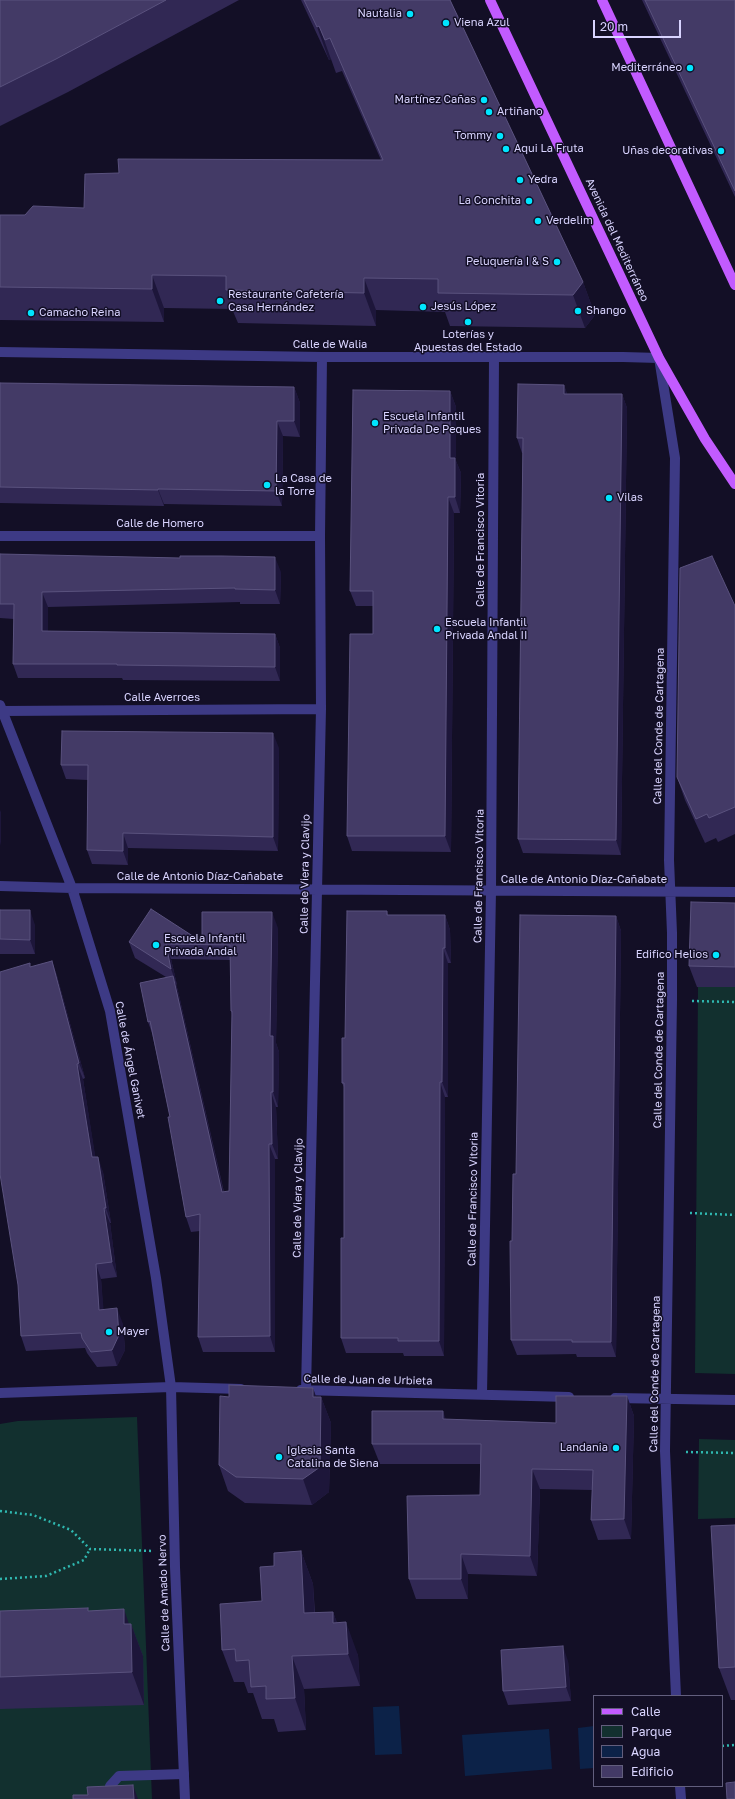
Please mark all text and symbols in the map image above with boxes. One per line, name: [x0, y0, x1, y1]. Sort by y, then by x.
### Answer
place label: Nautalia: [357, 7, 402, 21]
marker: Nautalia: [405, 9, 415, 19]
scale bar: [595, 12, 683, 38]
place label: Viena Azul: [454, 16, 510, 30]
marker: Viena Azul: [441, 18, 451, 28]
text: 20 m: [600, 19, 628, 34]
place label: Mediterráneo: [611, 61, 682, 75]
marker: Mediterráneo: [685, 63, 695, 73]
place label: Martínez Cañas: [394, 93, 476, 107]
marker: Martínez Cañas: [479, 95, 489, 105]
place label: Artiñano: [497, 105, 543, 119]
marker: Artiñano: [484, 107, 494, 117]
place label: Tommy: [454, 129, 492, 143]
marker: Tommy: [495, 131, 505, 141]
place label: Aqui La Fruta: [514, 142, 584, 156]
marker: Aqui La Fruta: [501, 144, 511, 154]
place label: Uñas decorativas: [622, 144, 713, 158]
marker: Uñas decorativas: [716, 146, 726, 156]
place label: Yedra: [528, 173, 558, 187]
marker: Yedra: [515, 175, 525, 185]
street label: Avenida del Mediterráneo: [583, 176, 651, 304]
place label: La Conchita: [458, 194, 521, 208]
marker: La Conchita: [524, 196, 534, 206]
place label: Verdelim: [546, 214, 593, 228]
marker: Verdelim: [533, 216, 543, 226]
place label: Peluquería I & S: [466, 255, 549, 269]
marker: Peluquería I & S: [552, 257, 562, 267]
place label: Restaurante Cafetería Casa Hernández: [228, 288, 344, 314]
marker: Restaurante Cafetería Casa Hernández: [215, 296, 225, 306]
place label: Jesús López: [431, 300, 496, 314]
marker: Jesús López: [418, 302, 428, 312]
place label: Shango: [586, 304, 626, 318]
place label: Camacho Reina: [39, 306, 120, 320]
marker: Shango: [573, 306, 583, 316]
marker: Camacho Reina: [26, 308, 36, 318]
marker: Loterías y Apuestas del Estado: [463, 317, 473, 327]
place label: Loterías y Apuestas del Estado: [414, 328, 522, 354]
street label: Calle de Walia: [293, 338, 367, 352]
place label: Escuela Infantil Privada De Peques: [383, 410, 481, 436]
marker: Escuela Infantil Privada De Peques: [370, 418, 380, 428]
place label: La Casa de la Torre: [275, 472, 332, 498]
street label: Calle de Francisco Vitoria: [474, 473, 488, 607]
marker: La Casa de la Torre: [262, 480, 272, 490]
place label: Vilas: [617, 491, 643, 505]
marker: Vilas: [604, 493, 614, 503]
street label: Calle de Homero: [116, 517, 204, 531]
place label: Escuela Infantil Privada Andal II: [445, 616, 528, 642]
marker: Escuela Infantil Privada Andal II: [432, 624, 442, 634]
street label: Calle del Conde de Cartagena: [651, 648, 667, 804]
street label: Calle Averroes: [124, 691, 200, 705]
street label: Calle de Francisco Vitoria: [471, 809, 487, 943]
street label: Calle de Viera y Clavijo: [297, 814, 313, 934]
street label: Calle de Antonio Díaz-Cañabate: [117, 870, 283, 884]
street label: Calle de Antonio Díaz-Cañabate: [501, 873, 667, 887]
place label: Escuela Infantil Privada Andal: [164, 932, 246, 958]
marker: Escuela Infantil Privada Andal: [151, 940, 161, 950]
place label: Edifico Helios: [636, 948, 708, 962]
marker: Edifico Helios: [711, 950, 721, 960]
street label: Calle del Conde de Cartagena: [651, 972, 667, 1128]
street label: Calle de Ángel Ganivet: [112, 1000, 148, 1120]
street label: Calle de Francisco Vitoria: [465, 1132, 481, 1266]
street label: Calle de Viera y Clavijo: [290, 1138, 306, 1258]
street label: Calle del Conde de Cartagena: [647, 1296, 663, 1452]
place label: Mayer: [117, 1325, 149, 1339]
marker: Mayer: [104, 1327, 114, 1337]
street label: Calle de Juan de Urbieta: [303, 1372, 433, 1388]
place label: Landania: [560, 1441, 608, 1455]
marker: Landania: [611, 1443, 621, 1453]
place label: Iglesia Santa Catalina de Siena: [287, 1444, 379, 1470]
marker: Iglesia Santa Catalina de Siena: [274, 1452, 284, 1462]
street label: Calle de Amado Nervo: [155, 1534, 173, 1652]
legend: [593, 1695, 723, 1787]
text: Calle: [631, 1704, 660, 1719]
text: Parque: [631, 1724, 672, 1739]
text: Agua: [631, 1744, 660, 1759]
text: Edificio: [631, 1764, 673, 1779]

